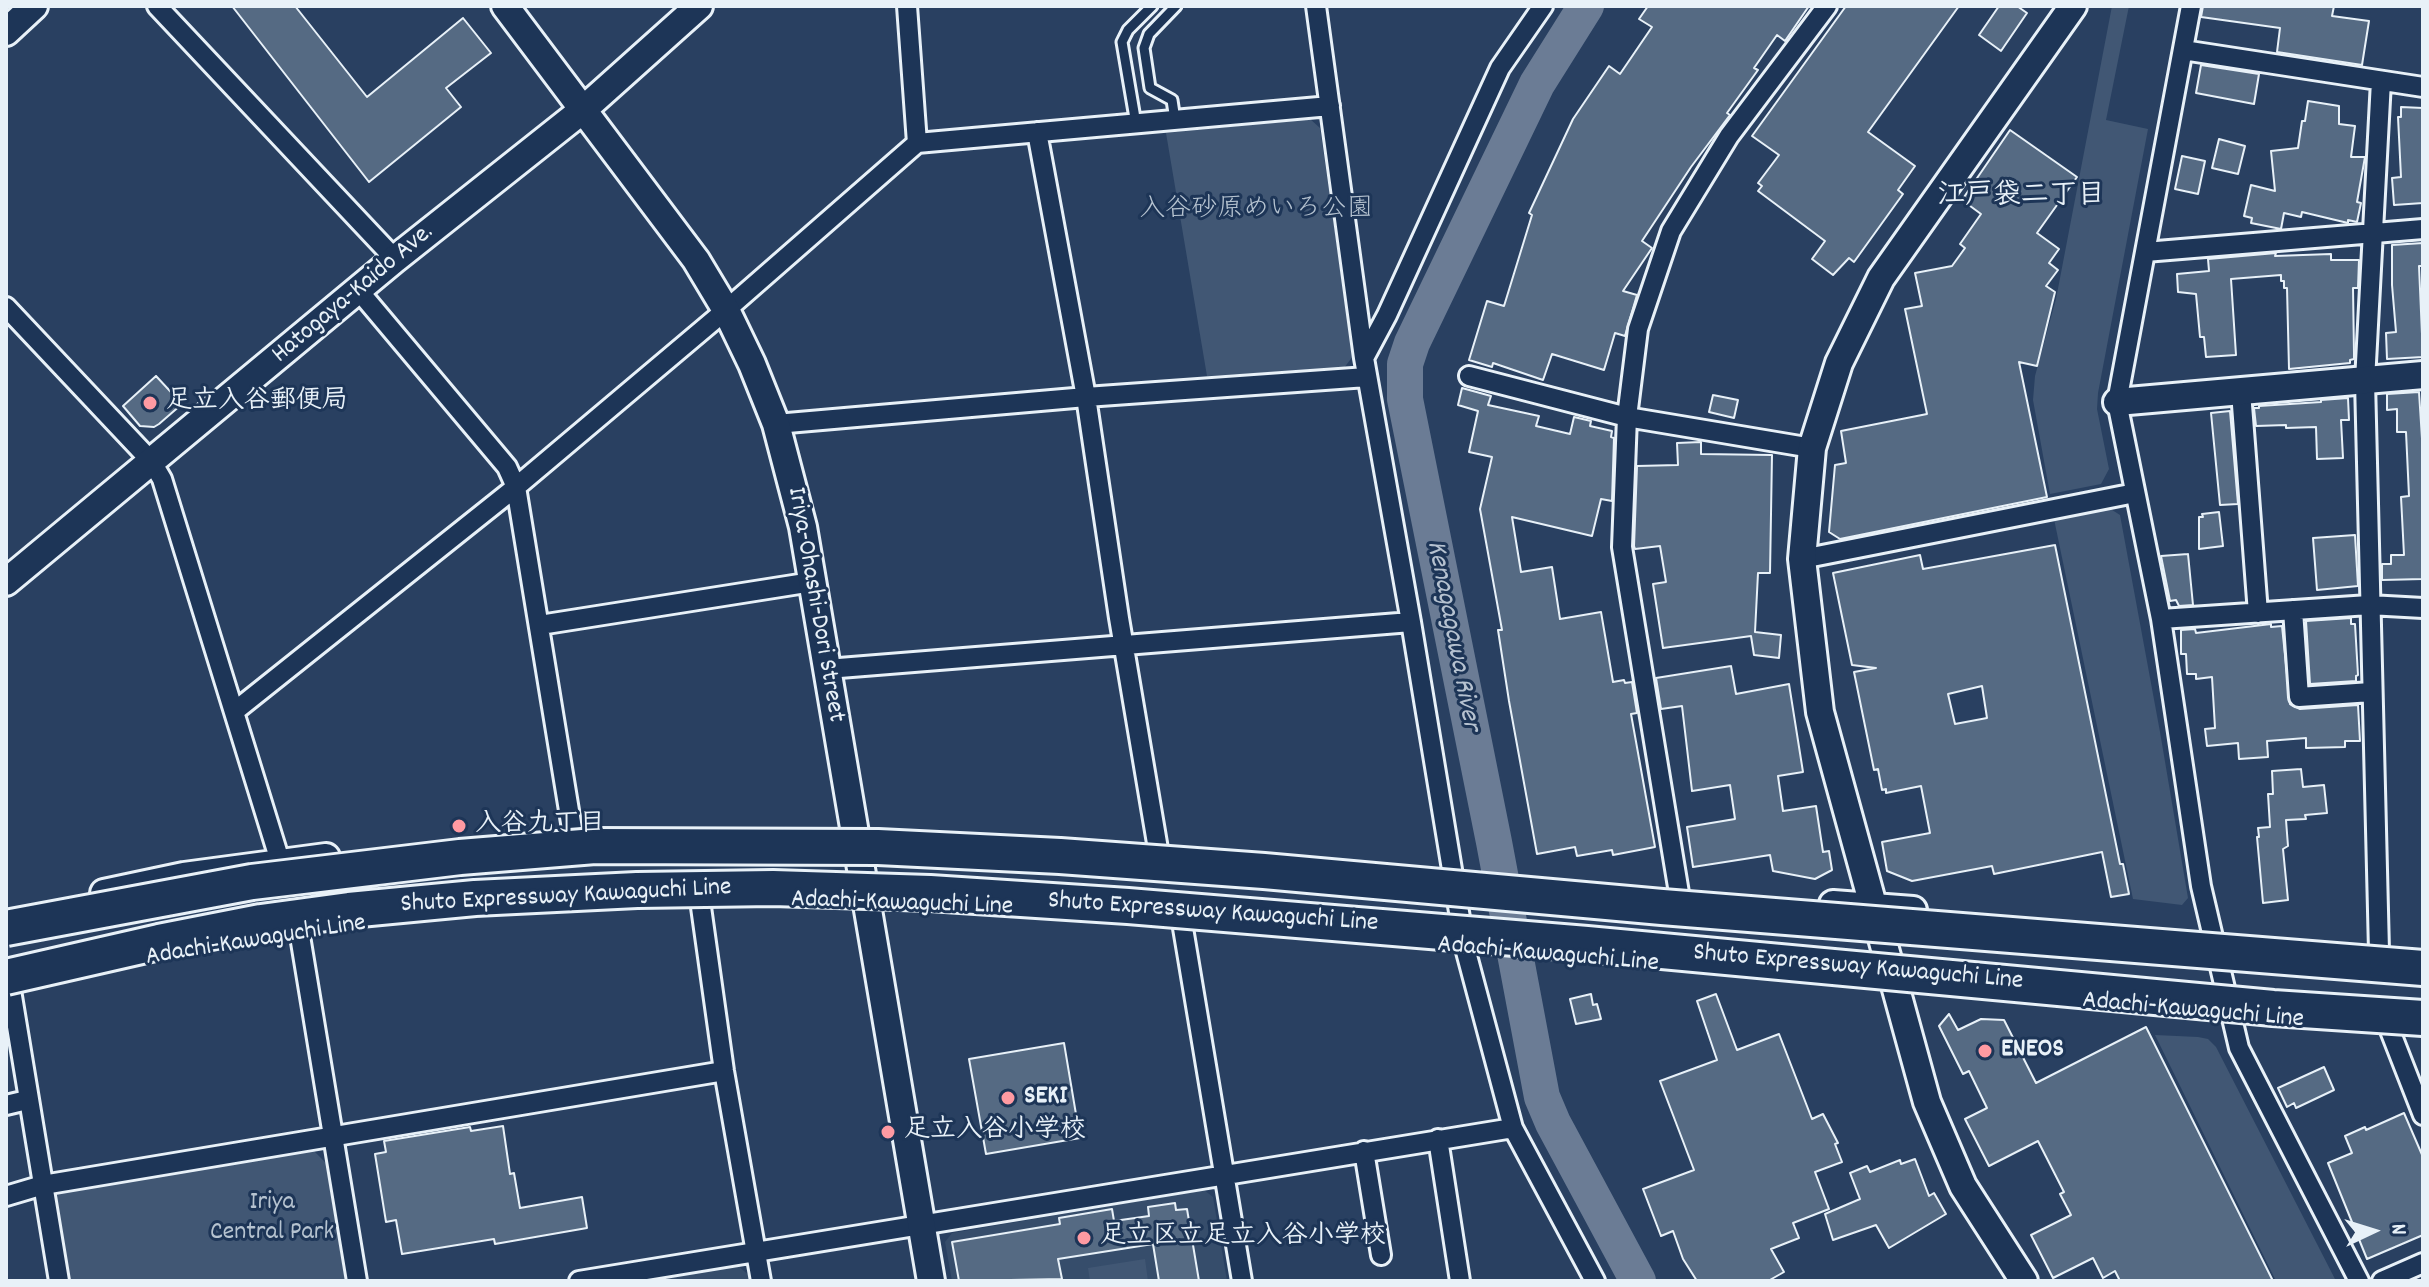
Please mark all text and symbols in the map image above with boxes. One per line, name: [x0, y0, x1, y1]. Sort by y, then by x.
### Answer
district label: 江戸袋二丁目: [1937, 181, 2105, 215]
park label: 入谷砂原めいろ公園: [1139, 195, 1373, 227]
street label: Hatogaya-Kaido Ave.: [267, 218, 441, 372]
place label: 足立入谷郵便局: [166, 387, 348, 419]
marker: 足立入谷郵便局: [141, 394, 159, 412]
street label: Iriya-Ohashi-Dori Street: [778, 485, 850, 725]
water label: Kenagagawa River: [1416, 538, 1486, 734]
place label: 入谷九丁目: [475, 810, 605, 842]
marker: 入谷九丁目: [450, 817, 468, 835]
street label: Shuto Expressway Kawaguchi Line: [400, 874, 732, 922]
street label: Adachi-Kawaguchi Line: [790, 886, 1014, 924]
street label: Shuto Expressway Kawaguchi Line: [1047, 887, 1379, 941]
street label: Adachi-Kawaguchi Line: [144, 909, 368, 975]
street label: Adachi-Kawaguchi Line: [1436, 931, 1660, 981]
street label: Shuto Expressway Kawaguchi Line: [1692, 939, 2024, 999]
street label: Adachi-Kawaguchi Line: [2081, 987, 2305, 1037]
place label: ENEOS: [2001, 1035, 2064, 1067]
marker: ENEOS: [1976, 1042, 1994, 1060]
place label: SEKI: [1024, 1082, 1067, 1114]
marker: SEKI: [999, 1089, 1017, 1107]
place label: 足立入谷小学校: [904, 1116, 1086, 1148]
marker: 足立入谷小学校: [879, 1123, 897, 1141]
park label: Iriya Central Park: [210, 1188, 334, 1250]
north arrow: [2333, 1191, 2413, 1271]
place label: 足立区立足立入谷小学校: [1100, 1222, 1386, 1254]
text: N: [2382, 1223, 2413, 1236]
marker: 足立区立足立入谷小学校: [1075, 1229, 1093, 1247]

